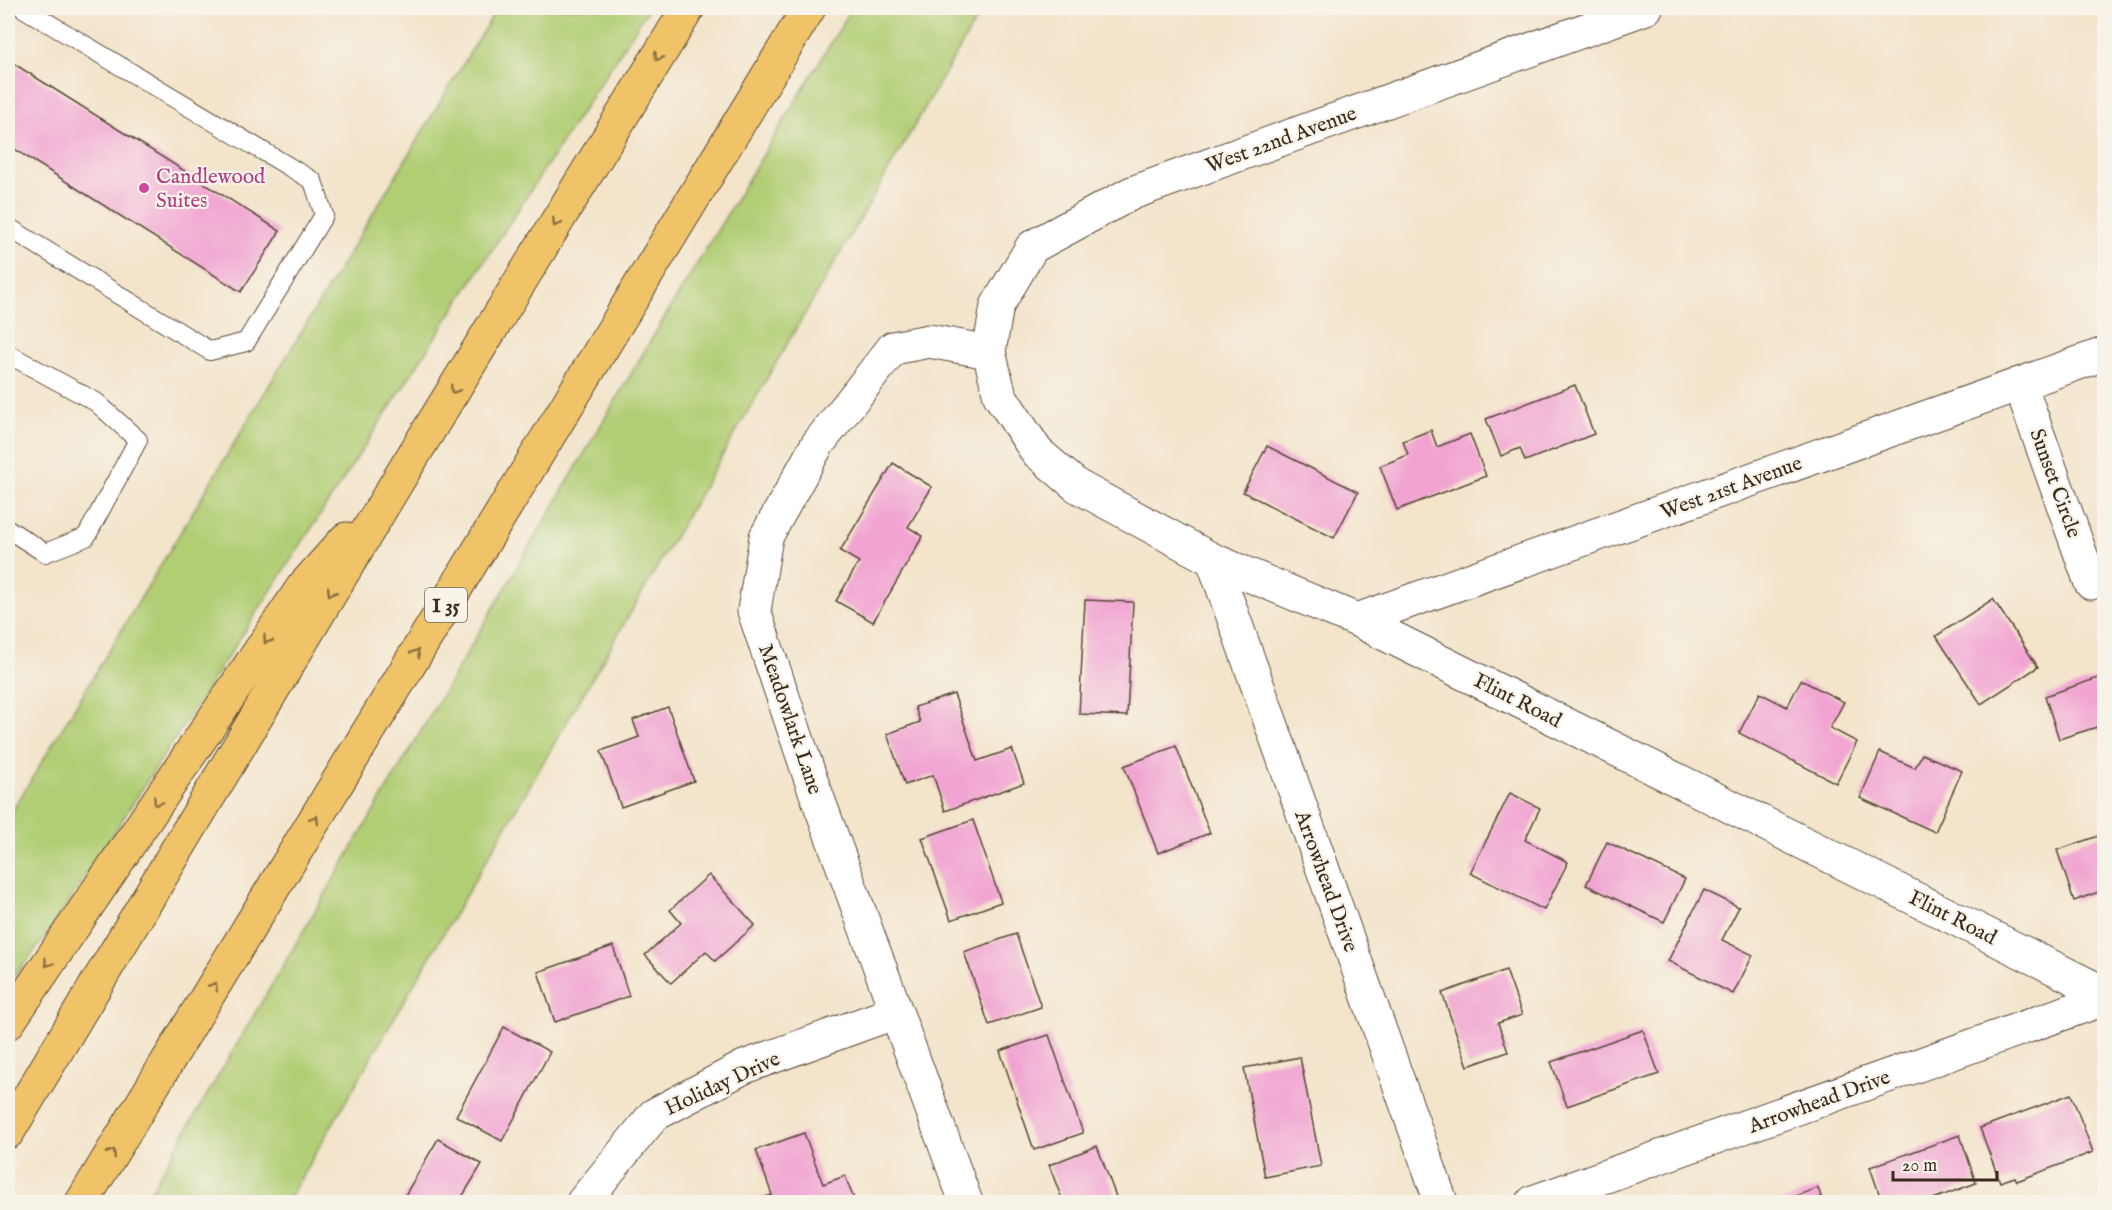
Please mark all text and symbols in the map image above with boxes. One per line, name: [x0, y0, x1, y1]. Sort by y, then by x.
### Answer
one-way arrow: [653, 51, 665, 61]
street label: West 22nd Avenue: [1202, 100, 1361, 180]
place label: Candlewood Suites: [156, 164, 266, 215]
marker: Candlewood Suites: [137, 181, 151, 195]
one-way arrow: [552, 217, 563, 228]
one-way arrow: [449, 384, 461, 394]
street label: Sunset Circle: [2022, 425, 2087, 542]
street label: West 21st Avenue: [1657, 450, 1806, 527]
one-way arrow: [327, 586, 338, 596]
road number: I 35: [425, 588, 467, 622]
one-way arrow: [263, 634, 274, 645]
street label: Meadowlark Lane: [751, 641, 828, 799]
one-way arrow: [409, 649, 421, 659]
street label: Flint Road: [1469, 668, 1567, 735]
one-way arrow: [153, 795, 164, 806]
street label: Arrowhead Drive: [1287, 806, 1364, 956]
one-way arrow: [308, 815, 319, 825]
street label: Flint Road: [1904, 885, 2002, 952]
one-way arrow: [44, 957, 55, 968]
one-way arrow: [206, 982, 218, 992]
street label: Holiday Drive: [661, 1046, 785, 1123]
street label: Arrowhead Drive: [1744, 1064, 1894, 1141]
scale bar: [1893, 1144, 1996, 1182]
one-way arrow: [105, 1149, 117, 1159]
text: 20 m: [1902, 1155, 1937, 1178]

